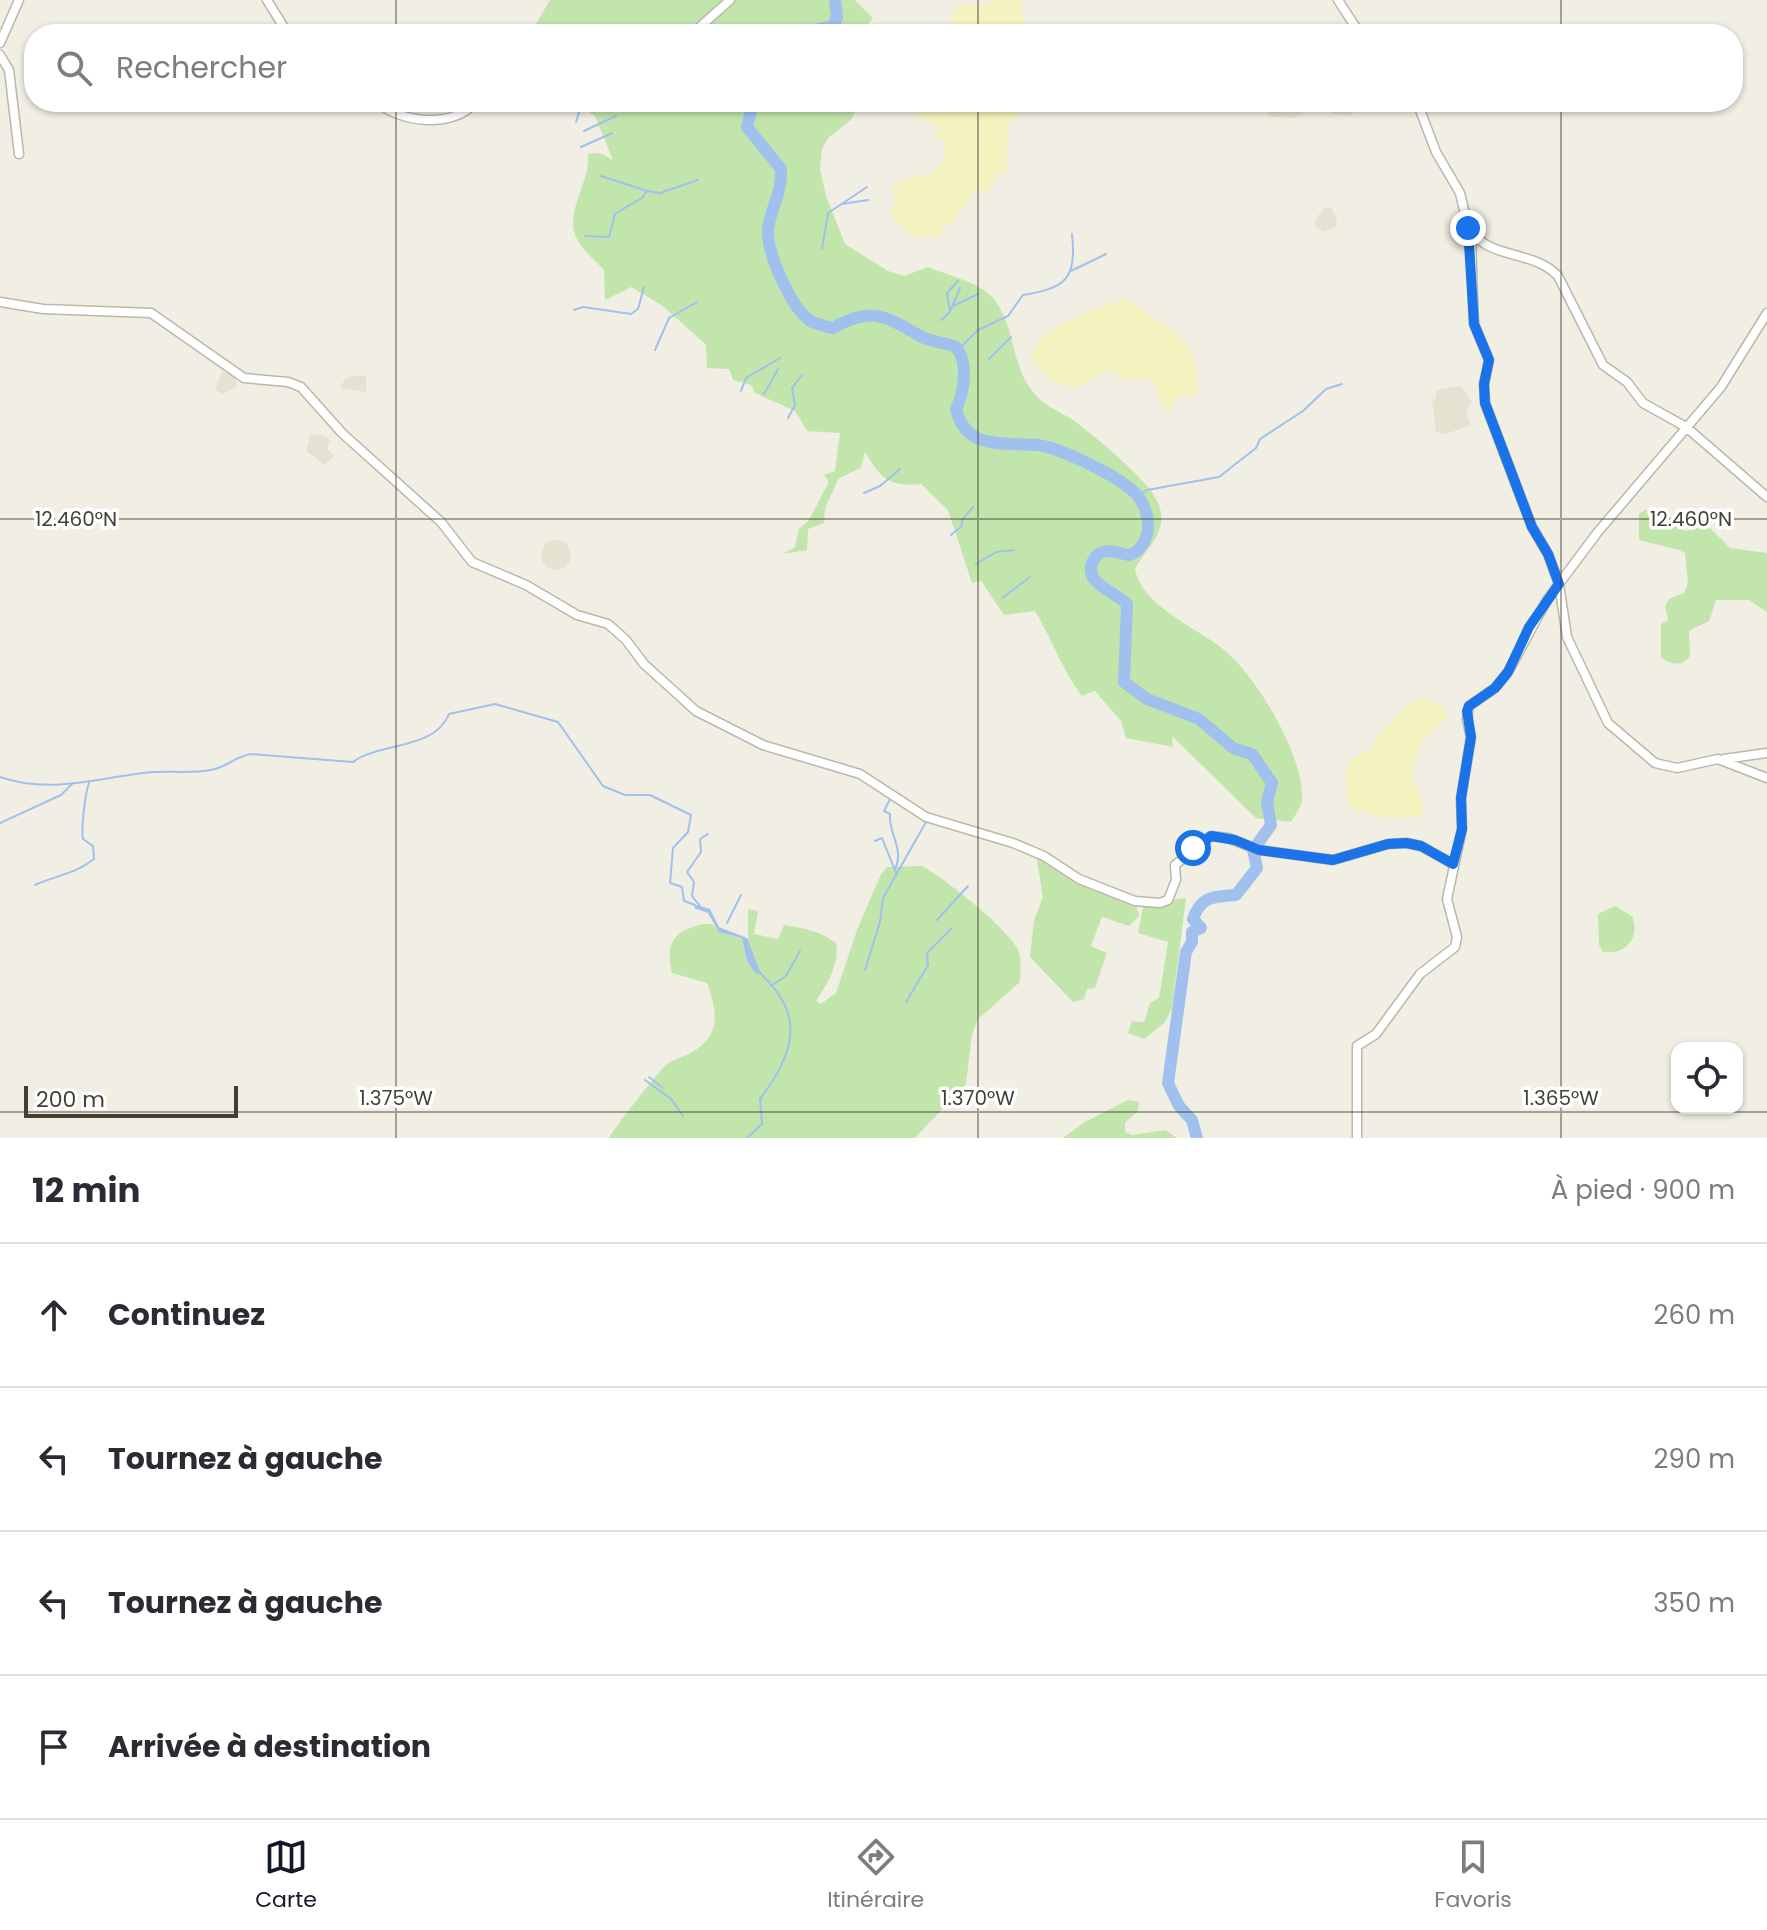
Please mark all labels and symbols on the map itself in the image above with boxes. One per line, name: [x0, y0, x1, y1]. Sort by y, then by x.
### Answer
route end: [1450, 210, 1486, 246]
text: 12.460°N: [35, 505, 117, 533]
text: 12.460°N: [1650, 505, 1732, 533]
route start: [1175, 830, 1211, 866]
scale bar: [24, 1082, 238, 1118]
text: 1.375°W: [359, 1084, 433, 1112]
text: 1.370°W: [941, 1084, 1015, 1112]
text: 1.365°W: [1523, 1084, 1599, 1112]

